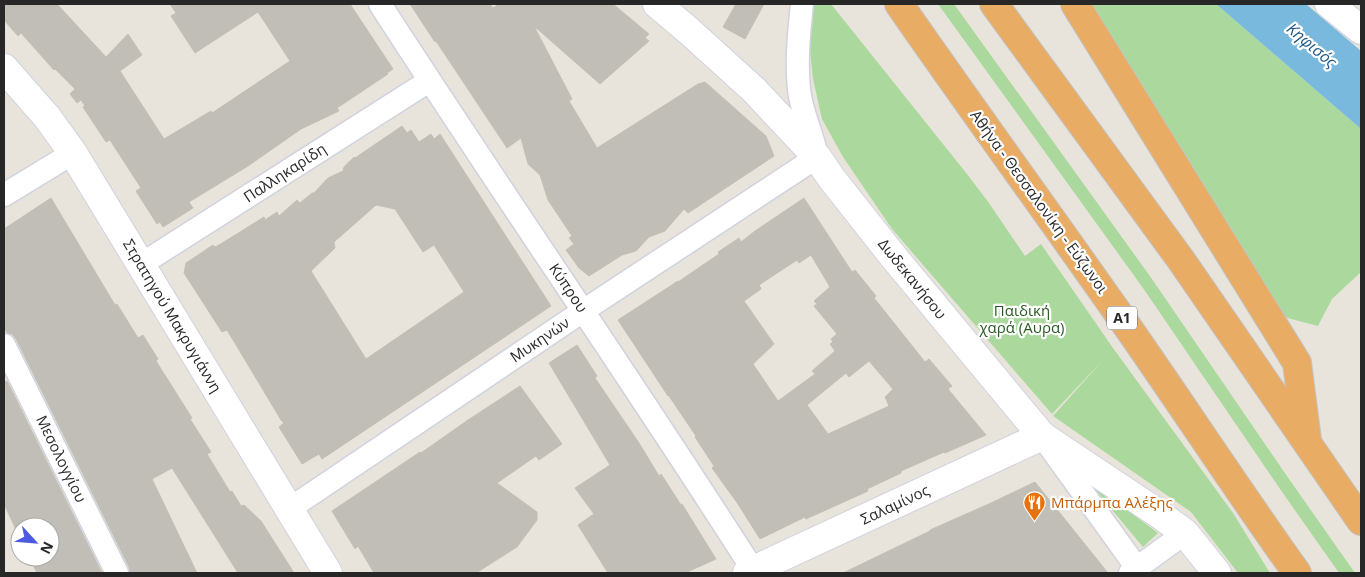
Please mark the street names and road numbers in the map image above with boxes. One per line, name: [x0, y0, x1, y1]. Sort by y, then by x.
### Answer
street label: Αθήνα - Θεσσαλονίκη - Εύζωνοι: [966, 106, 1113, 297]
street label: Παλληκαρίδη: [239, 138, 330, 206]
street label: Δωδεκανήσου: [874, 234, 951, 323]
street label: Στρατηγού Μακρυγιάννη: [119, 235, 227, 396]
street label: Κύπρου: [545, 259, 593, 316]
road number: Α1: [1107, 306, 1137, 330]
street label: Μυκηνών: [506, 312, 573, 366]
street label: Μεσολογγίου: [32, 412, 92, 505]
street label: Σαλαμίνος: [857, 479, 932, 529]

